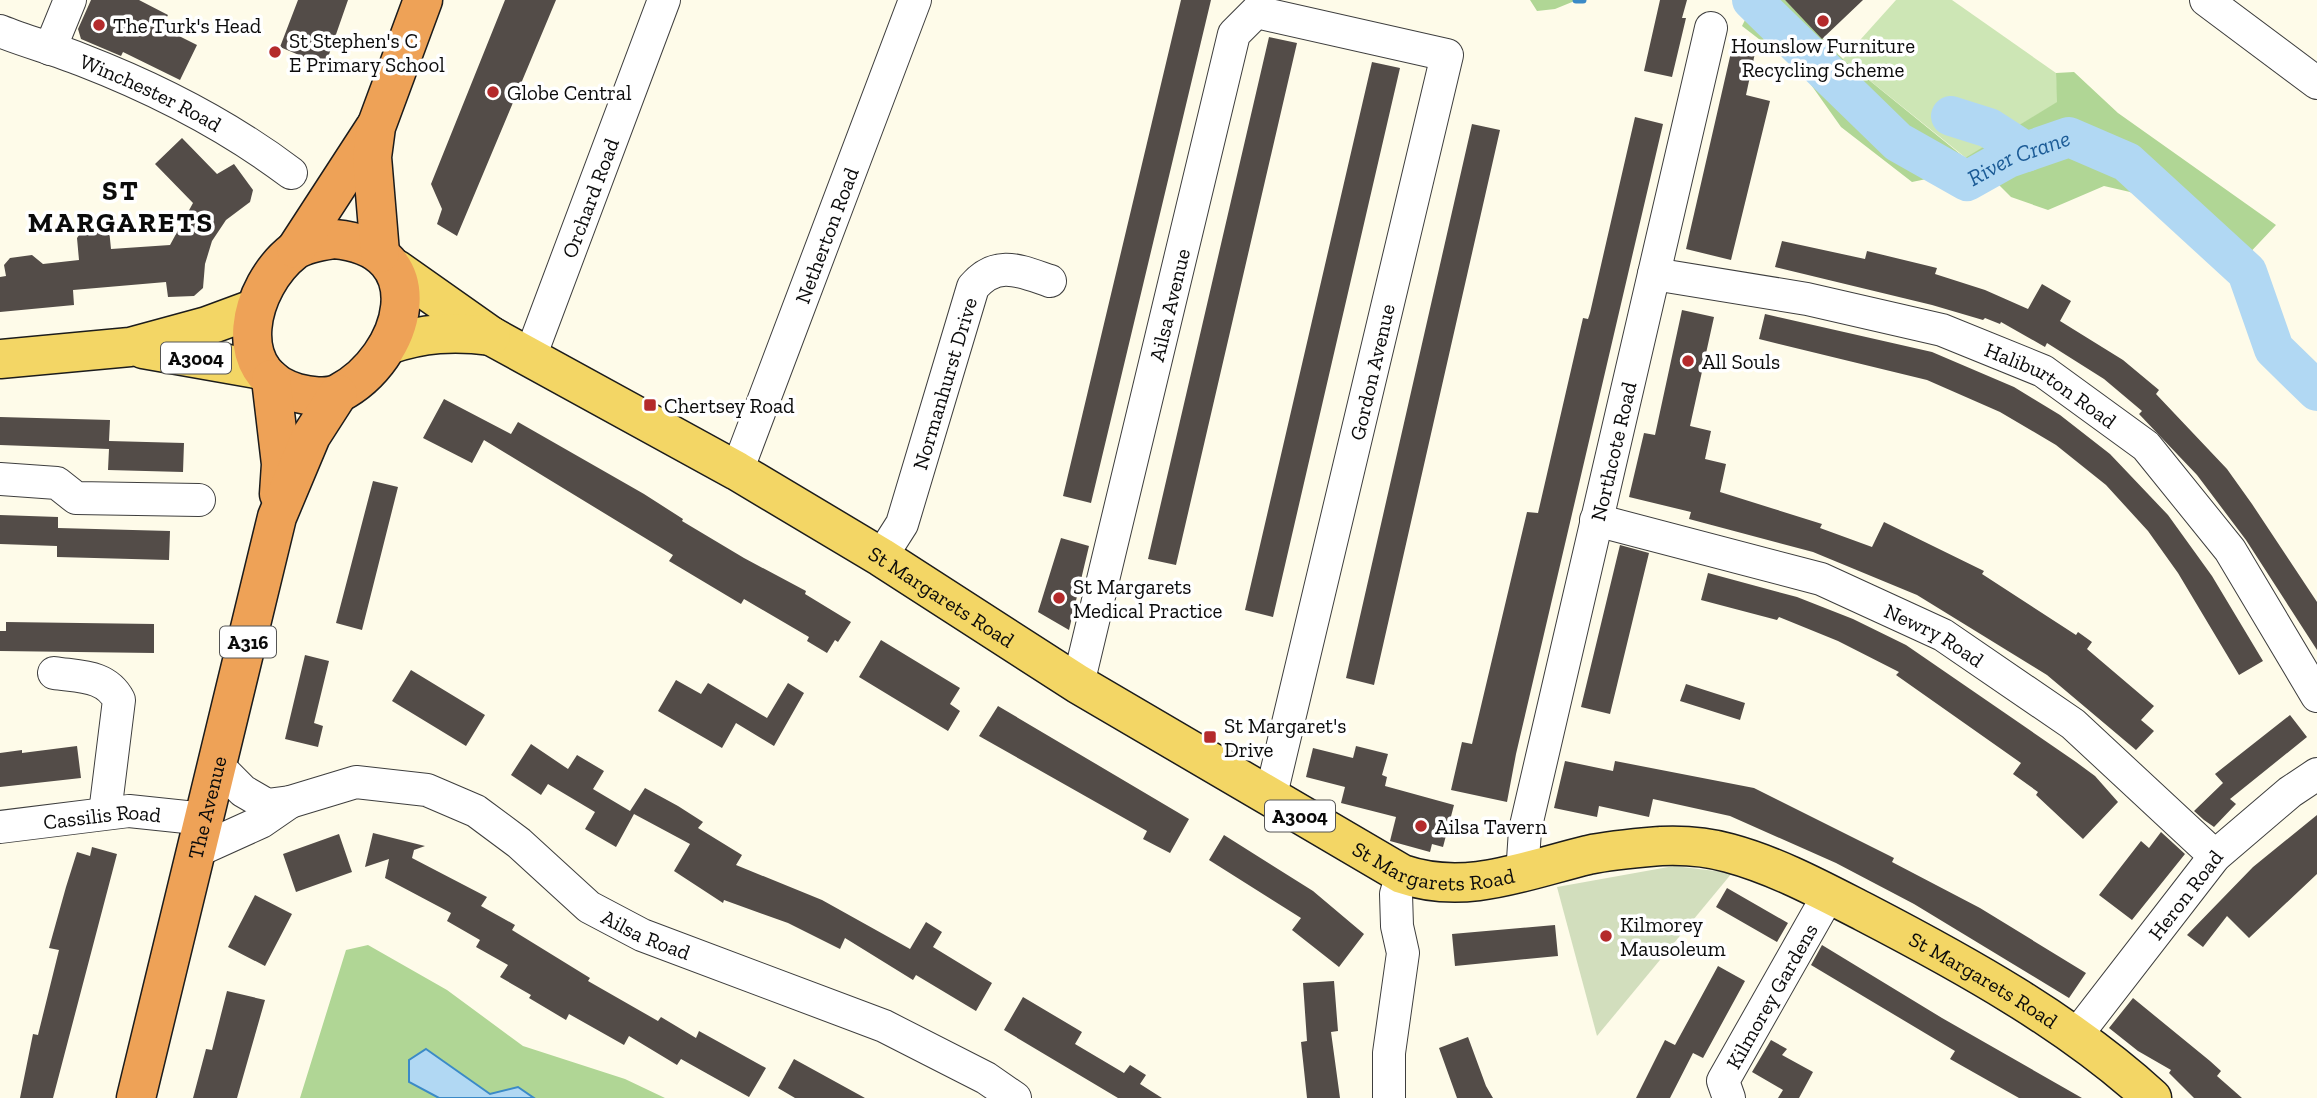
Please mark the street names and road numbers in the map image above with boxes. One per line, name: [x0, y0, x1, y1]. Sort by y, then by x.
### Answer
street label: Winchester Road: [77, 48, 227, 137]
street label: Orchard Road: [556, 134, 624, 261]
street label: Netherton Road: [789, 163, 863, 307]
street label: Ailsa Avenue: [1143, 246, 1195, 364]
street label: Normanhurst Drive: [907, 294, 982, 472]
street label: Gordon Avenue: [1344, 301, 1400, 443]
street label: Haliburton Road: [1981, 336, 2122, 433]
road number: A3004: [161, 342, 231, 374]
street label: Northcote Road: [1585, 379, 1641, 523]
street label: St Margarets Road: [864, 540, 1020, 653]
street label: Newry Road: [1881, 597, 1989, 672]
road number: A316: [220, 626, 276, 657]
street label: The Avenue: [182, 753, 231, 862]
street label: Cassilis Road: [42, 799, 163, 834]
road number: A3004: [1265, 800, 1335, 832]
street label: St Margarets Road: [1348, 836, 1517, 895]
street label: Heron Road: [2143, 844, 2228, 945]
street label: Ailsa Road: [598, 904, 694, 965]
street label: Kilmorey Gardens: [1720, 919, 1822, 1073]
street label: St Margarets Road: [1905, 926, 2063, 1034]

